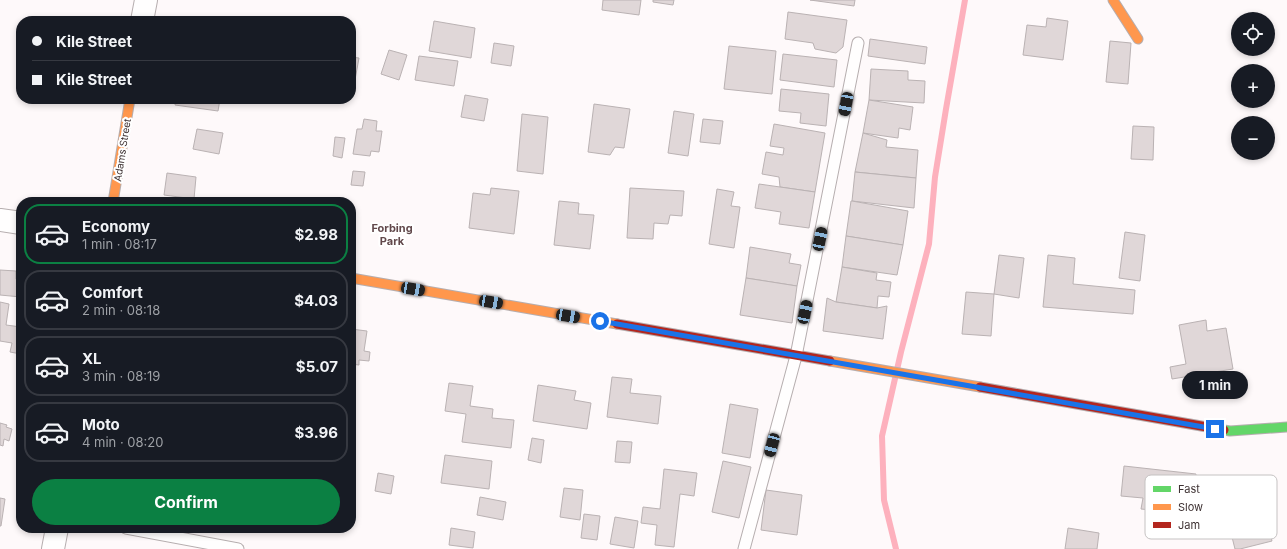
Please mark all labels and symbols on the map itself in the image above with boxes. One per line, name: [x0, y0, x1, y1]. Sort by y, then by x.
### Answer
car: [838, 91, 854, 117]
street label: Adams Street: [111, 117, 133, 182]
district label: Forbing Park: [371, 221, 413, 248]
car: [812, 226, 828, 252]
car: [400, 281, 426, 297]
car: [478, 294, 504, 310]
car: [797, 299, 813, 325]
car: [555, 308, 581, 324]
route start: [591, 312, 609, 330]
callout: 1 min: [1182, 371, 1248, 399]
route end: [1206, 420, 1224, 438]
car: [763, 432, 781, 458]
legend: [1145, 475, 1277, 539]
text: Fast: [1178, 482, 1200, 496]
text: Slow: [1178, 500, 1203, 514]
text: Jam: [1178, 518, 1200, 532]

